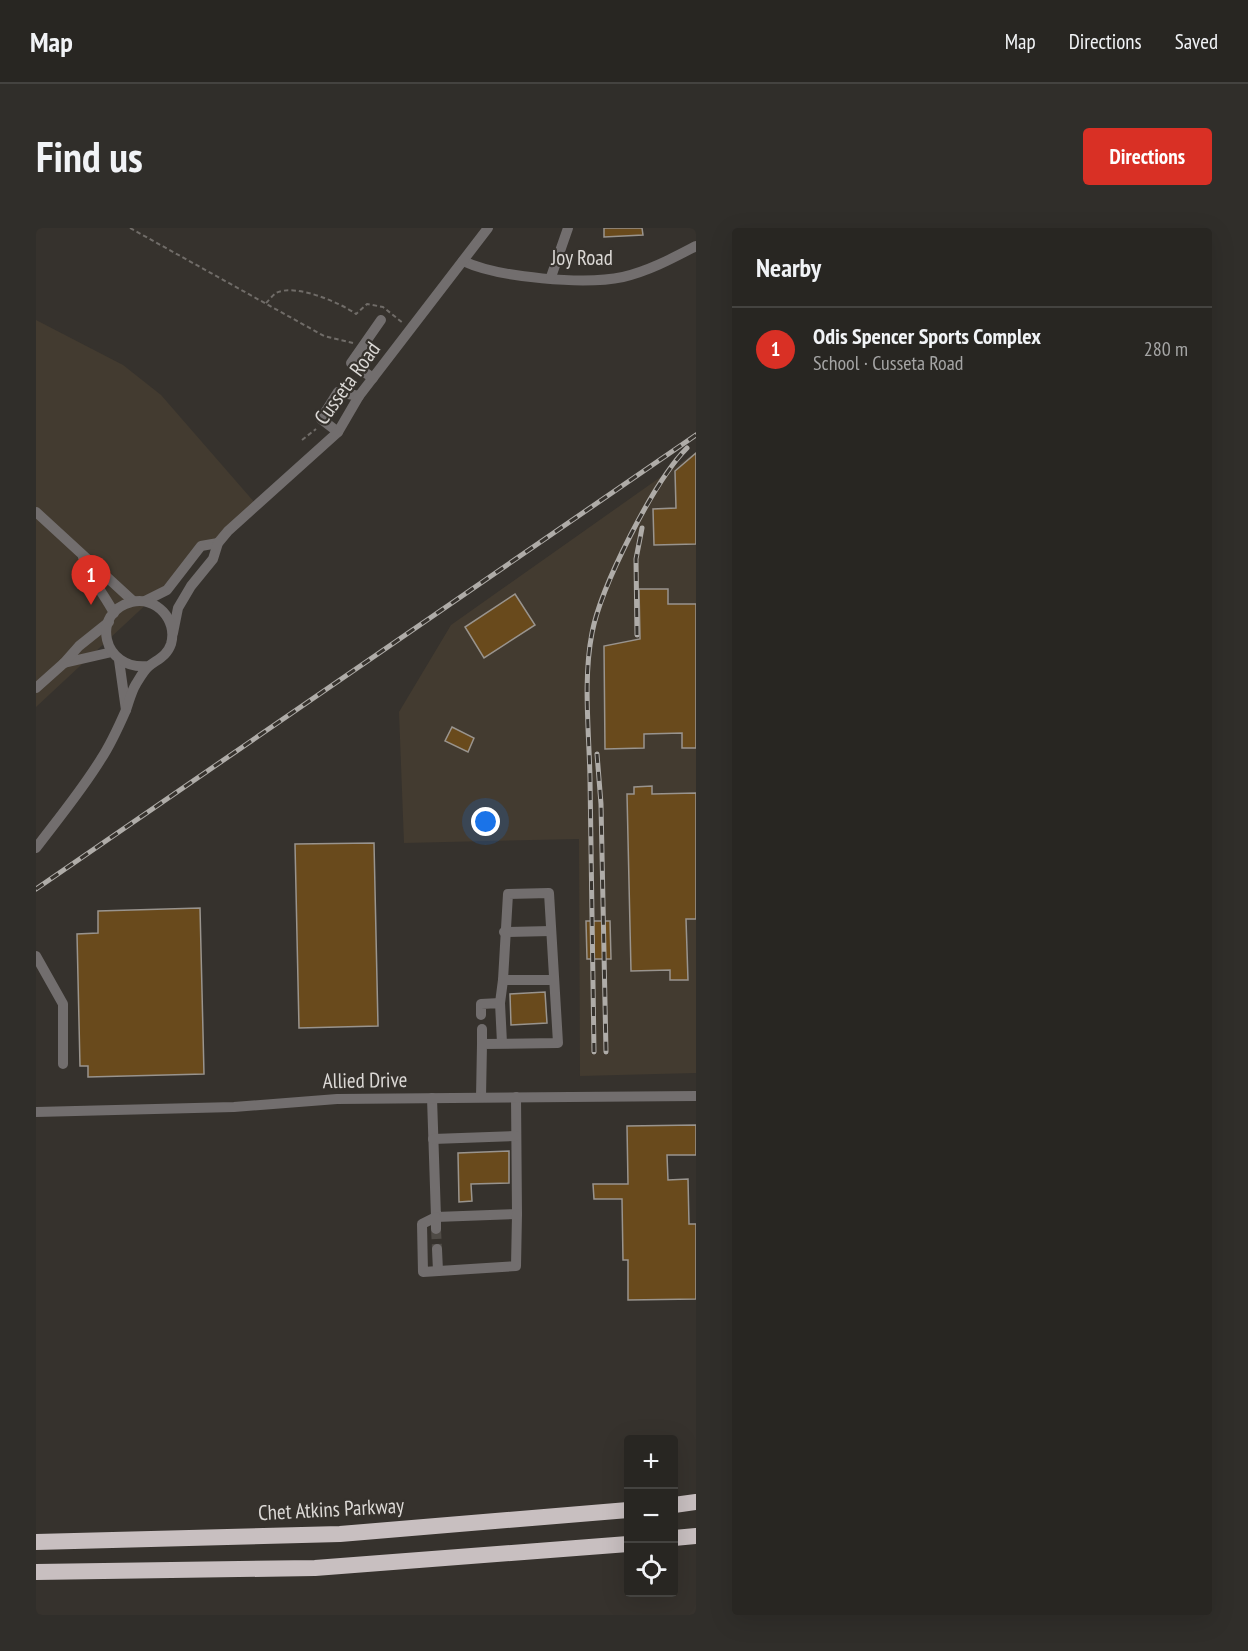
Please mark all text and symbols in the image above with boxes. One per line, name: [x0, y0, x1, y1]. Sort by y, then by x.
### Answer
text: Map: [30, 23, 73, 60]
text: Map: [1005, 28, 1036, 55]
text: Directions: [1069, 28, 1142, 55]
text: Saved: [1175, 28, 1218, 55]
button: Directions: [1083, 128, 1212, 185]
text: Find us: [36, 129, 143, 184]
street label: Joy Road: [550, 244, 613, 271]
text: Nearby: [756, 251, 821, 284]
text: Odis Spencer Sports Complex: [813, 322, 1041, 350]
street label: Cusseta Road: [308, 336, 386, 430]
text: 1: [771, 336, 780, 362]
text: 280 m: [1144, 336, 1188, 362]
text: School · Cusseta Road: [813, 350, 963, 376]
pin: 1: [72, 556, 110, 605]
your location: [471, 807, 500, 836]
street label: Allied Drive: [322, 1066, 408, 1094]
map controls: [624, 1435, 678, 1597]
button: +: [624, 1435, 678, 1489]
button: −: [624, 1489, 678, 1543]
street label: Chet Atkins Parkway: [257, 1492, 405, 1526]
button: locate: [624, 1543, 678, 1597]

